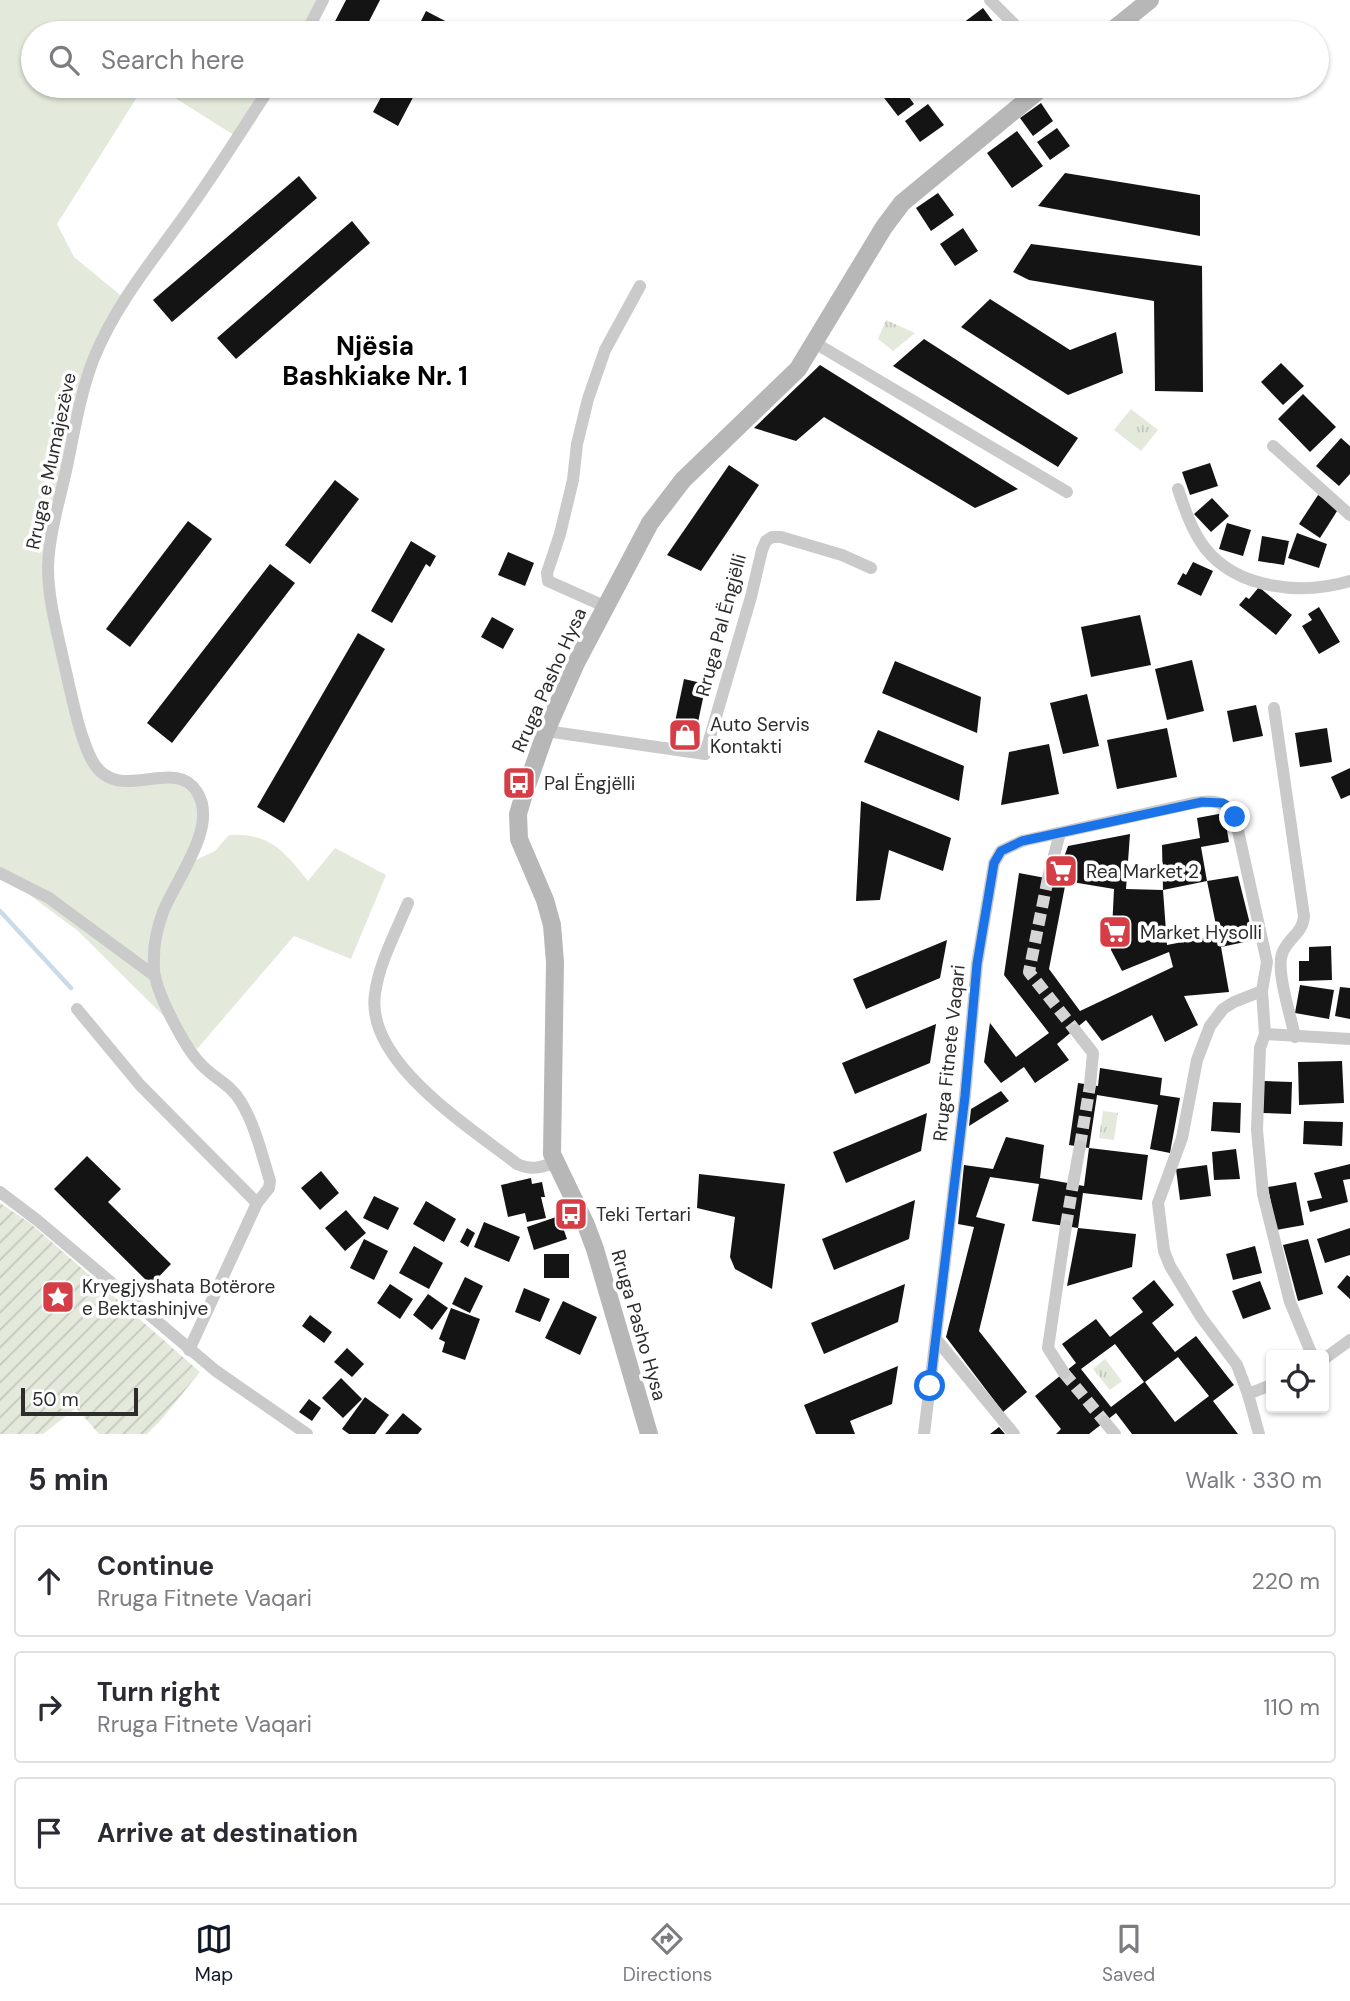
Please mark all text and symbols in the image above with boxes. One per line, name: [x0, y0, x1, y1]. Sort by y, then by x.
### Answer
search box: [21, 21, 1329, 98]
icon: search: [45, 41, 83, 79]
text: Search here: [101, 43, 244, 77]
district label: Njësia Bashkiake Nr. 1: [282, 329, 468, 393]
street label: Rruga e Mumajezëve: [20, 370, 82, 552]
street label: Rruga Pal Ëngjëlli: [690, 551, 752, 699]
street label: Rruga Pasho Hysa: [506, 604, 592, 756]
place label: Auto Servis Kontakti: [710, 712, 810, 759]
shop icon: Auto Servis Kontakti: [666, 716, 704, 754]
bus stop icon: Pal Ëngjëlli: [500, 764, 538, 802]
place label: Pal Ëngjëlli: [544, 771, 635, 796]
route end: [1219, 801, 1250, 832]
supermarket icon: Rea Market 2: [1042, 852, 1080, 890]
place label: Rea Market 2: [1086, 859, 1199, 884]
supermarket icon: Market Hysolli: [1096, 913, 1134, 951]
place label: Market Hysolli: [1140, 920, 1262, 945]
street label: Rruga Fitnete Vaqari: [927, 963, 971, 1143]
bus stop icon: Teki Tertari: [552, 1195, 590, 1233]
place label: Teki Tertari: [596, 1202, 691, 1227]
street label: Rruga Pasho Hysa: [606, 1247, 672, 1403]
place label: Kryegjyshata Botërore e Bektashinjve: [82, 1274, 275, 1321]
place icon: Kryegjyshata Botërore e Bektashinjve: [39, 1278, 77, 1316]
map controls: [1266, 1350, 1329, 1413]
button: locate: [1266, 1350, 1329, 1413]
route start: [914, 1370, 945, 1401]
scale bar: [21, 1385, 138, 1417]
text: 50 m: [32, 1387, 79, 1412]
text: 5 min: [28, 1460, 109, 1499]
text: Walk · 330 m: [1185, 1465, 1322, 1495]
text: Continue: [97, 1549, 214, 1583]
icon: ahead: [30, 1562, 68, 1600]
text: 220 m: [1251, 1566, 1320, 1596]
text: Rruga Fitnete Vaqari: [97, 1583, 312, 1613]
text: Turn right: [97, 1675, 221, 1709]
icon: right: [30, 1688, 68, 1726]
text: 110 m: [1263, 1692, 1320, 1722]
text: Rruga Fitnete Vaqari: [97, 1709, 312, 1739]
icon: arrive: [30, 1814, 68, 1852]
text: Arrive at destination: [97, 1816, 358, 1850]
tab: Map: [195, 1920, 233, 1987]
tab: Directions: [623, 1920, 712, 1987]
tab: Saved: [1102, 1920, 1155, 1987]

